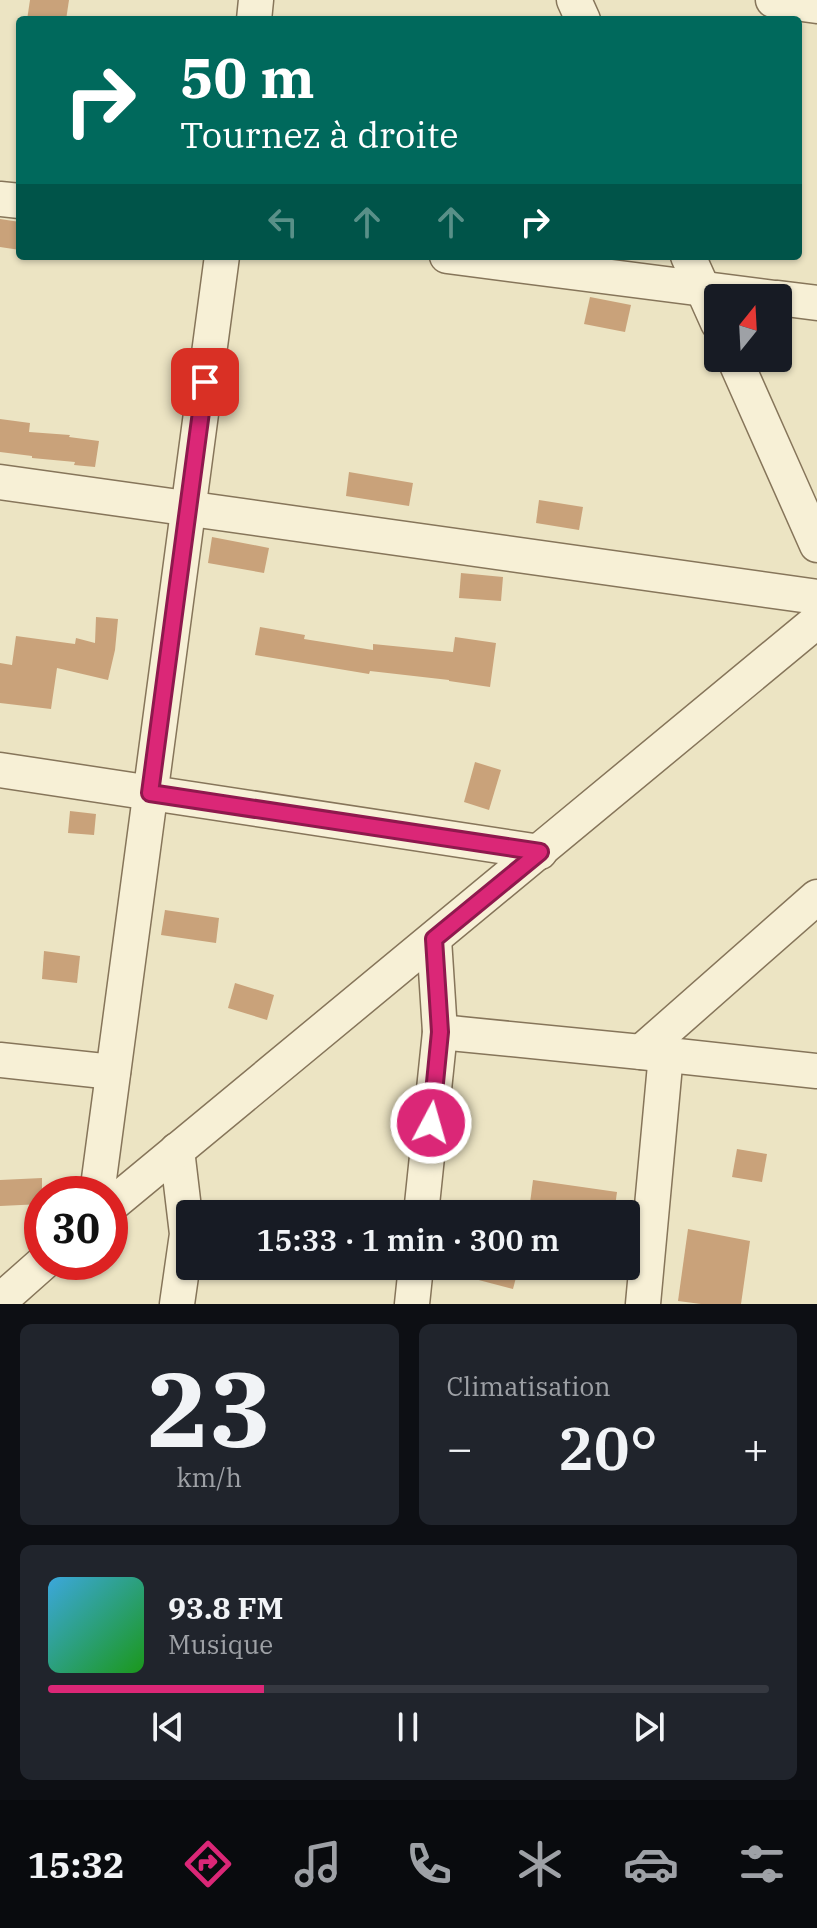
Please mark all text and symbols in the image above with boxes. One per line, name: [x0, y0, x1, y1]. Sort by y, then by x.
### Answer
text: 50 m: [180, 41, 315, 113]
icon: right: [48, 48, 152, 152]
text: Tournez à droite: [180, 111, 459, 158]
icon: left: [261, 200, 305, 244]
icon: ahead: [345, 200, 389, 244]
icon: ahead: [429, 200, 473, 244]
icon: right: [513, 200, 557, 244]
north arrow: [704, 284, 792, 372]
map controls: [704, 284, 792, 372]
pin: [171, 348, 239, 416]
icon: arrive: [183, 360, 227, 404]
position arrow: [389, 1081, 473, 1165]
speed limit sign: 30: [24, 1176, 128, 1280]
text: 15:33 · 1 min · 300 m: [257, 1220, 559, 1259]
text: 23: [147, 1340, 272, 1476]
text: Climatisation: [447, 1369, 611, 1403]
text: 20°: [558, 1408, 658, 1487]
text: −: [447, 1419, 473, 1476]
text: +: [743, 1419, 769, 1476]
text: km/h: [176, 1460, 242, 1494]
text: 93.8 FM: [168, 1588, 283, 1627]
text: Musique: [168, 1627, 273, 1661]
icon: previous: [146, 1705, 190, 1749]
icon: pause: [386, 1705, 430, 1749]
icon: next: [627, 1705, 671, 1749]
icon: directions: [180, 1836, 236, 1892]
icon: music: [290, 1836, 346, 1892]
icon: phone: [401, 1836, 457, 1892]
icon: climate: [512, 1836, 568, 1892]
icon: car: [623, 1836, 679, 1892]
icon: filters: [734, 1836, 790, 1892]
text: 15:32: [27, 1841, 125, 1888]

